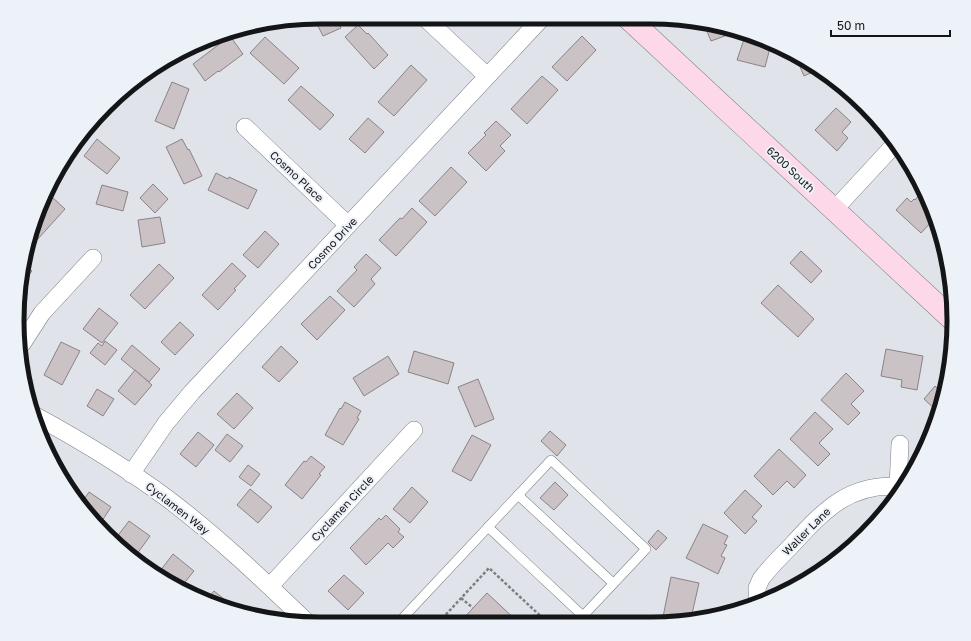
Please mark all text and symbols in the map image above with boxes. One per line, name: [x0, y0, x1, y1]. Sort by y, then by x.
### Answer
scale bar: [831, 12, 950, 38]
text: 50 m: [837, 18, 865, 33]
street label: 6200 South: [764, 143, 818, 195]
street label: Cosmo Place: [268, 148, 326, 204]
street label: Cosmo Drive: [305, 214, 359, 272]
street label: Cyclamen Circle: [308, 472, 376, 544]
street label: Cyclamen Way: [144, 479, 212, 537]
street label: Waller Lane: [779, 504, 833, 558]

